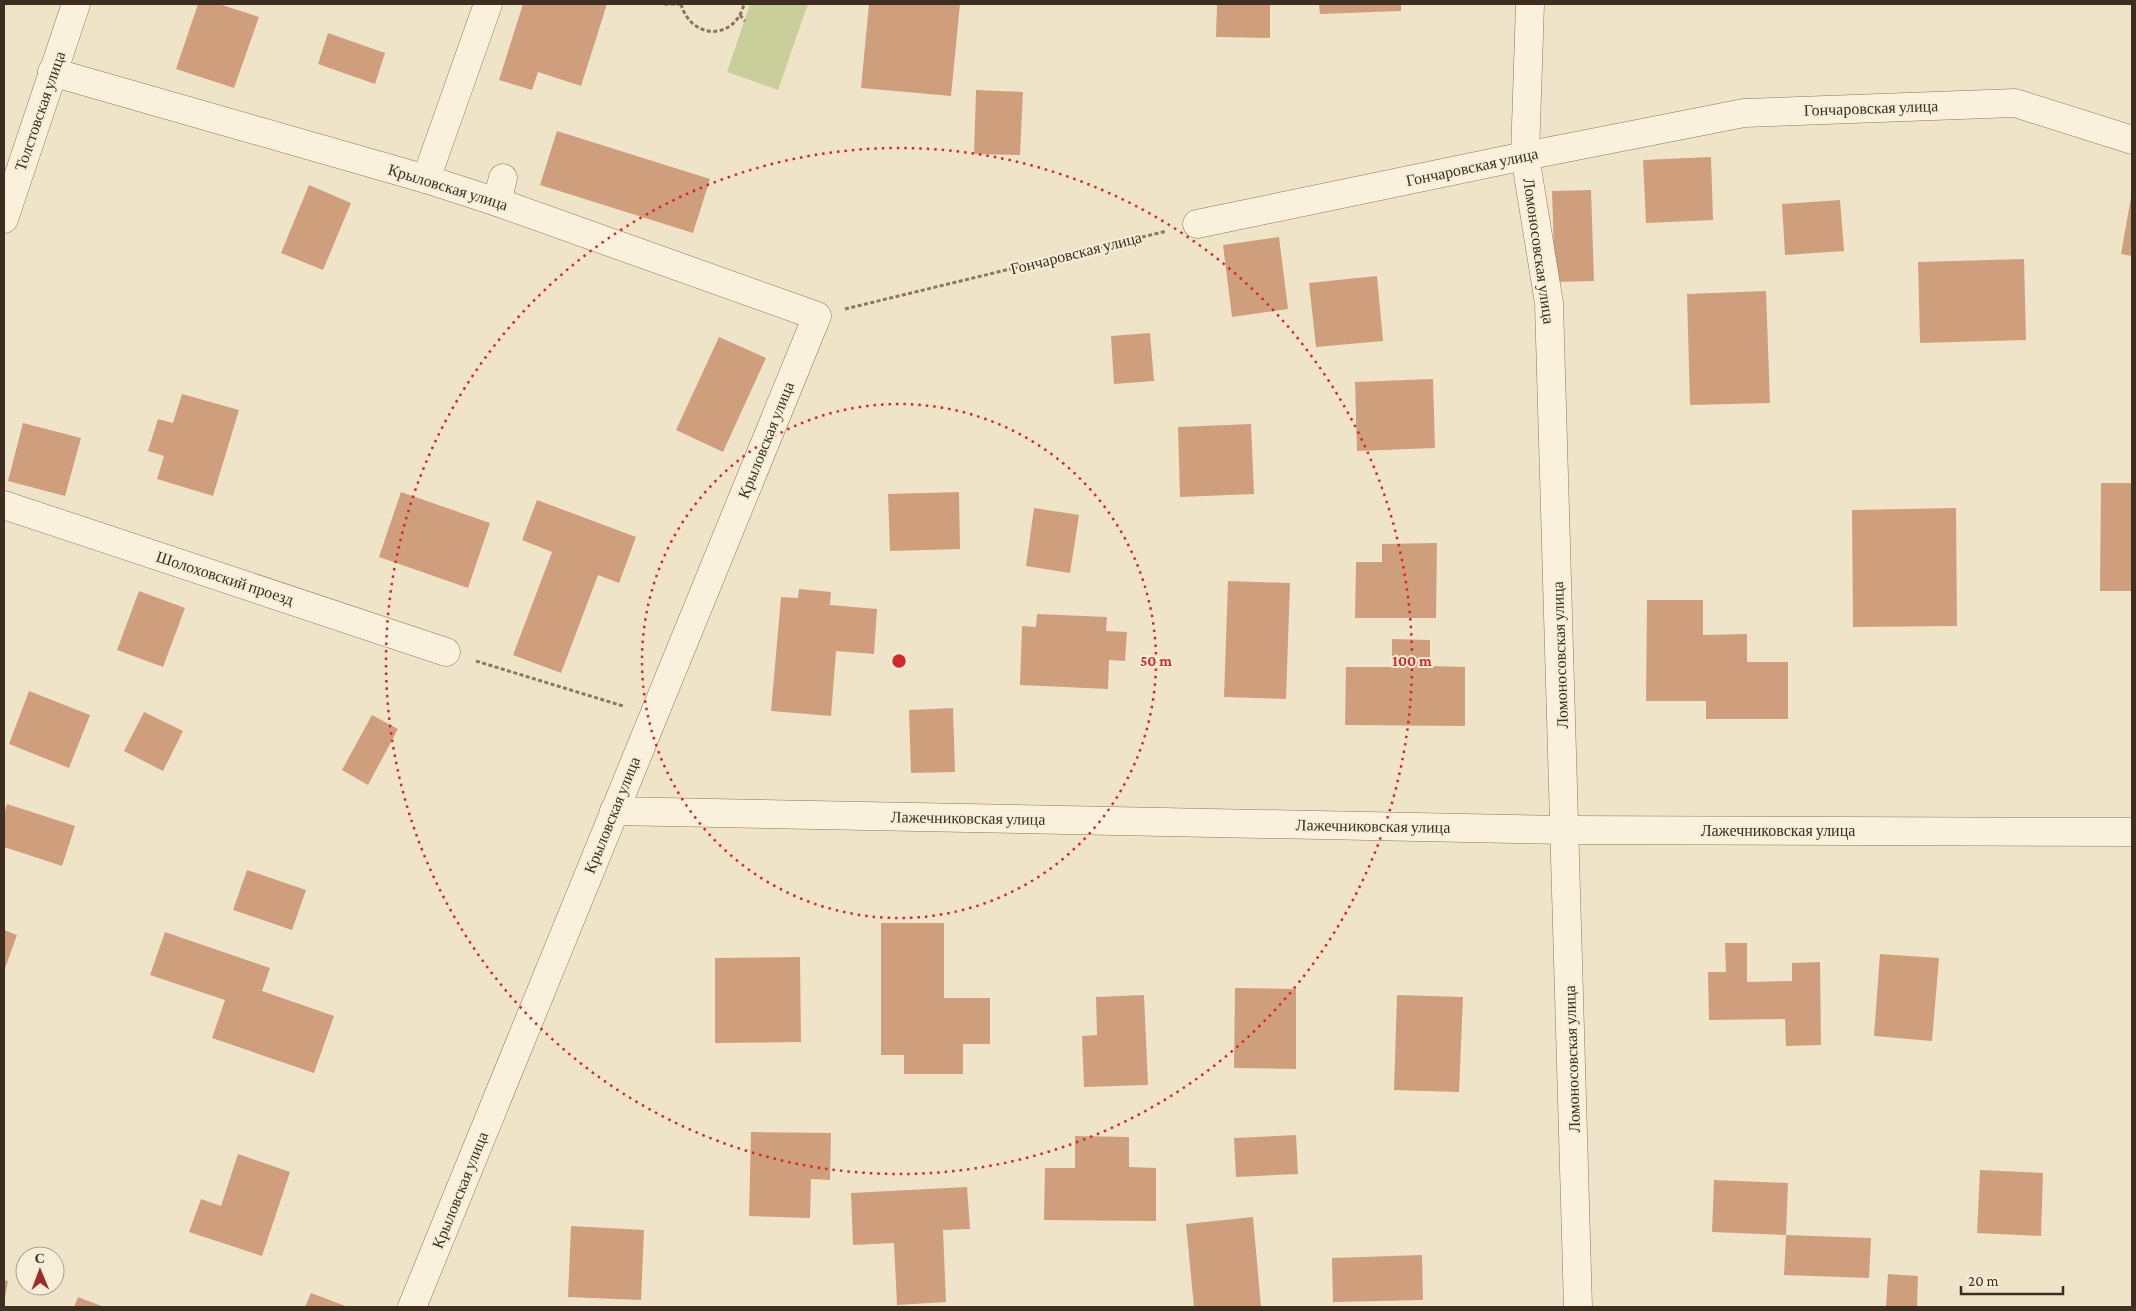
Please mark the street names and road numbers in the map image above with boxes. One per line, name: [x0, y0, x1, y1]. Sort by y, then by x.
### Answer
street label: Толстовская улица: [12, 49, 69, 173]
street label: Гончаровская улица: [1803, 97, 1939, 120]
street label: Гончаровская улица: [1404, 145, 1540, 190]
street label: Крыловская улица: [386, 161, 510, 214]
street label: Ломоносовская улица: [1519, 177, 1558, 325]
street label: Гончаровская улица: [1009, 228, 1144, 279]
street label: Крыловская улица: [735, 379, 798, 501]
street label: Шолоховский проезд: [154, 548, 296, 609]
street label: Ломоносовская улица: [1549, 581, 1572, 729]
street label: Крыловская улица: [581, 754, 644, 876]
street label: Лажечниковская улица: [890, 808, 1045, 829]
street label: Лажечниковская улица: [1295, 816, 1450, 837]
street label: Лажечниковская улица: [1701, 822, 1855, 840]
street label: Ломоносовская улица: [1561, 985, 1584, 1133]
street label: Крыловская улица: [429, 1129, 492, 1251]

